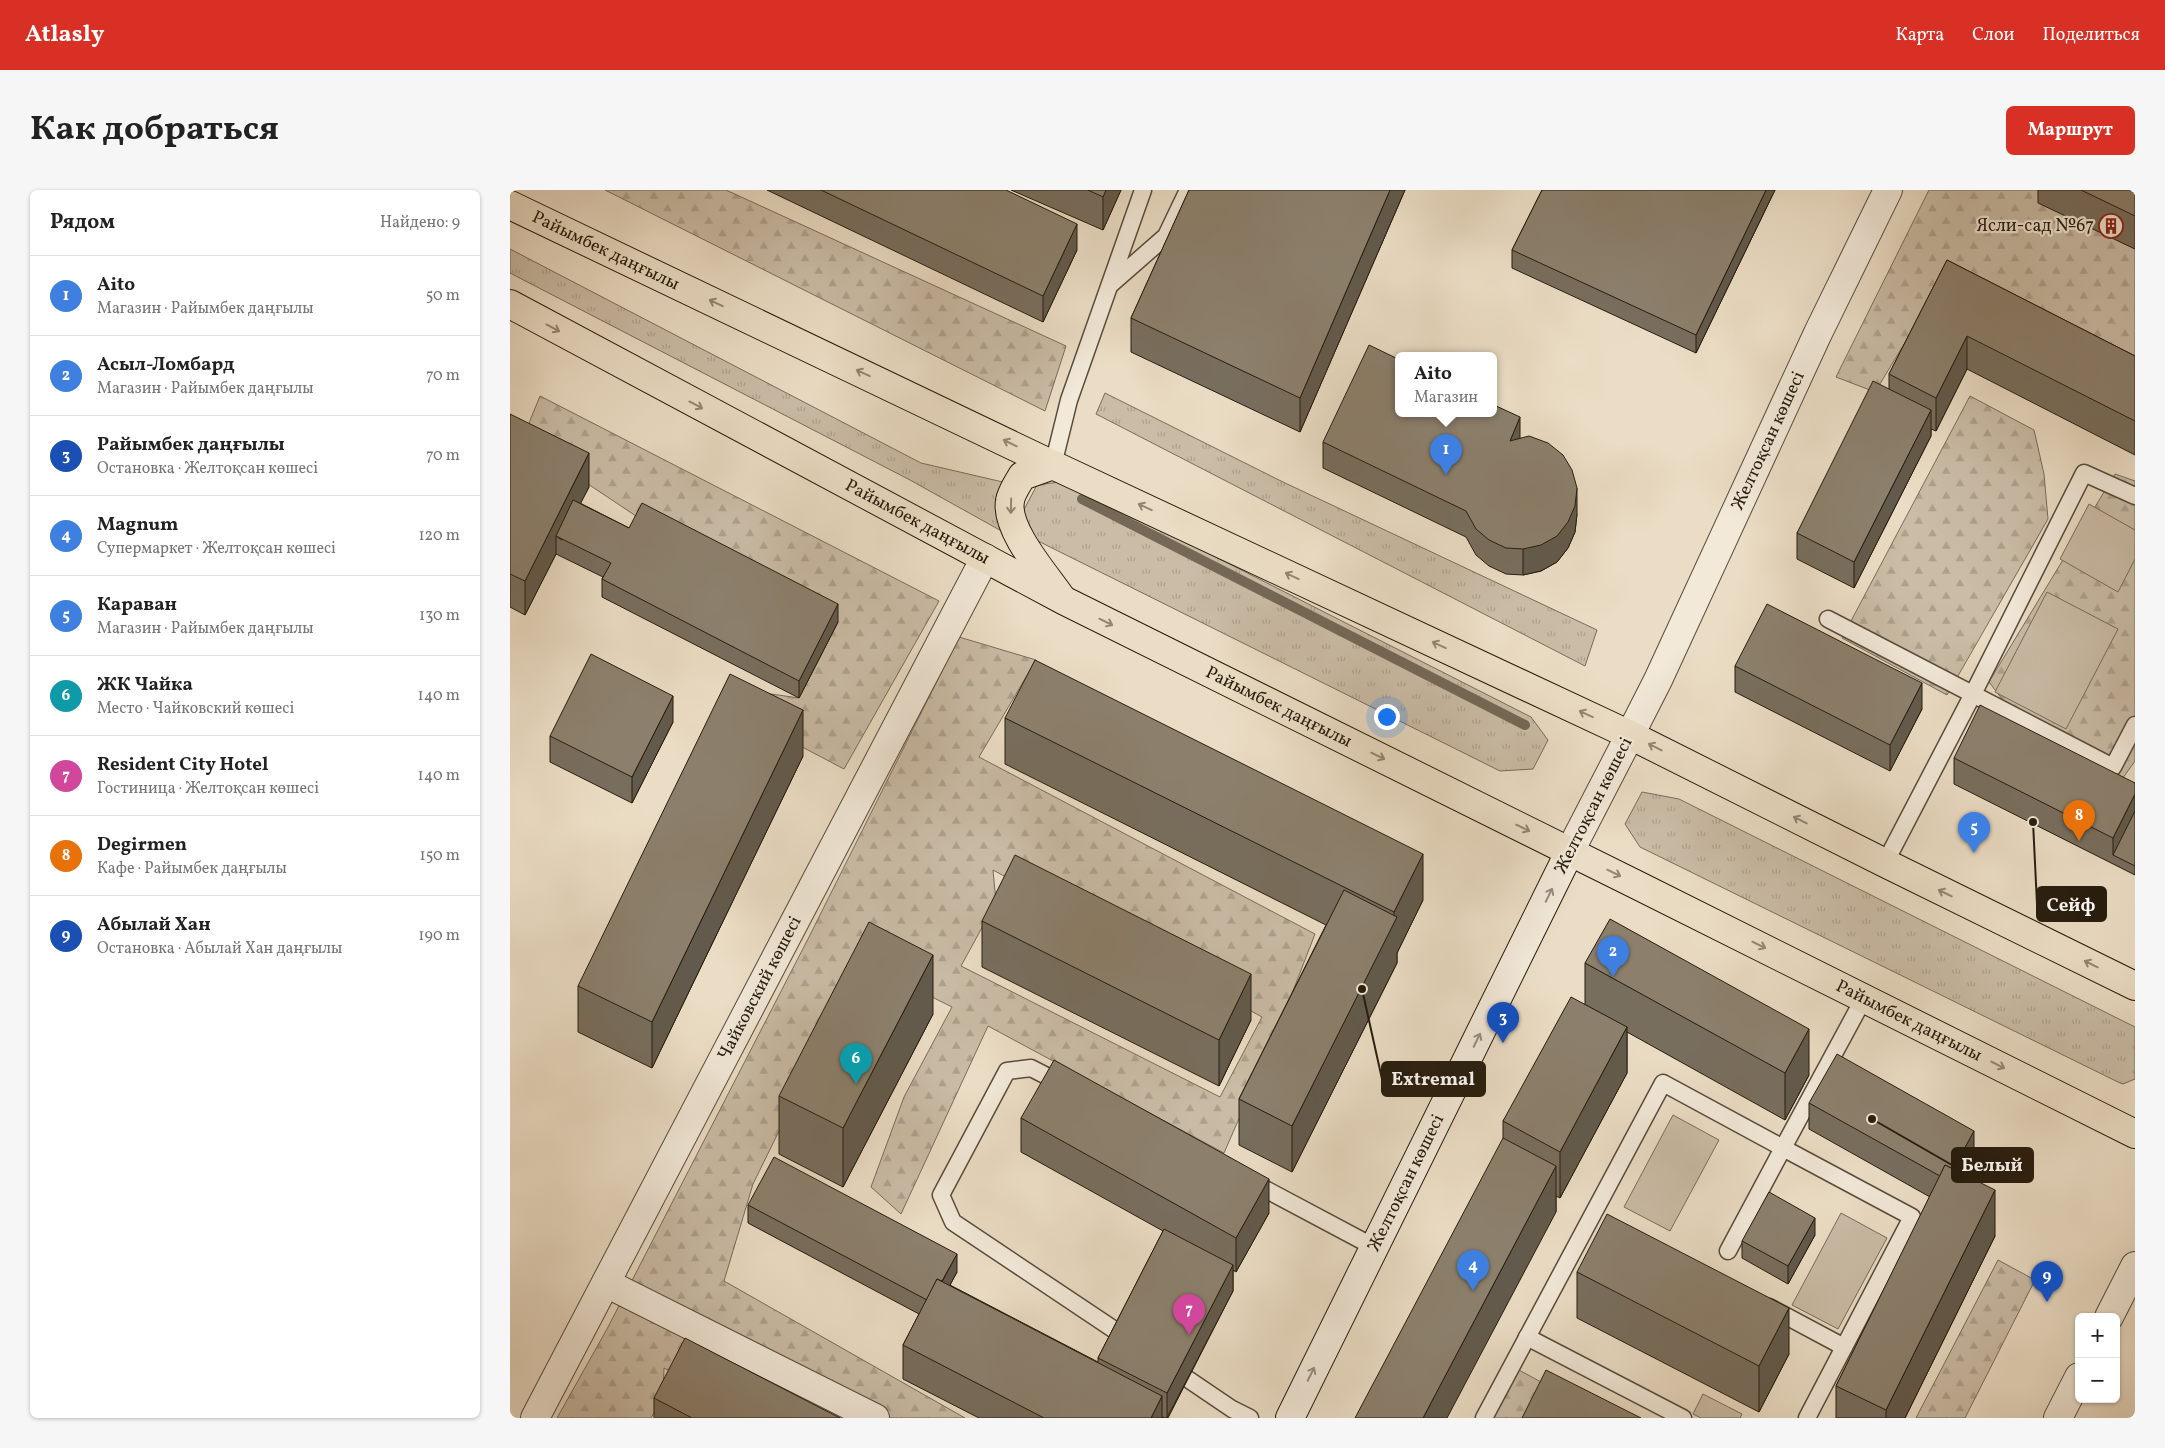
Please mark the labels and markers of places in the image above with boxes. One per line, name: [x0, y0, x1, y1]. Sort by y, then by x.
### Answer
building icon: Ясли-сад №67: [2098, 213, 2124, 239]
place label: Ясли-сад №67: [1976, 214, 2094, 239]
pin: 1: [1430, 434, 1462, 475]
pin: 8: [2063, 800, 2095, 841]
pin: 5: [1958, 812, 1990, 853]
callout: Сейф: [2037, 887, 2106, 921]
pin: 2: [1597, 936, 1629, 977]
pin: 3: [1487, 1002, 1519, 1043]
pin: 6: [840, 1043, 872, 1084]
callout: Extremal: [1382, 1062, 1485, 1096]
callout: Белый: [1952, 1148, 2033, 1182]
pin: 4: [1457, 1250, 1489, 1291]
pin: 9: [2031, 1261, 2063, 1302]
pin: 7: [1173, 1294, 1205, 1335]

